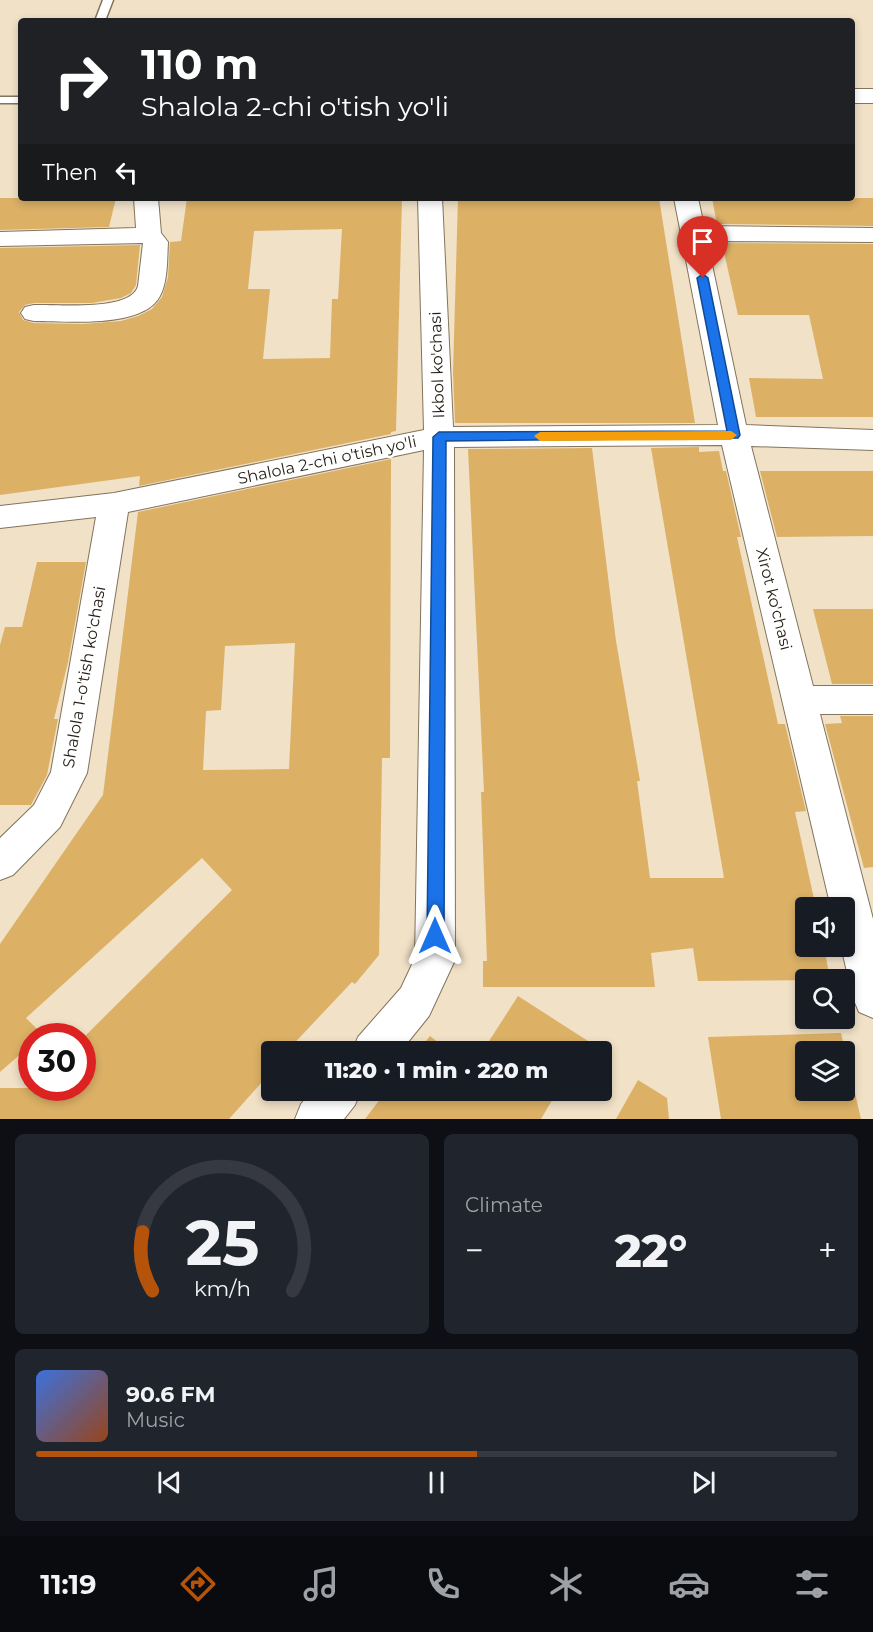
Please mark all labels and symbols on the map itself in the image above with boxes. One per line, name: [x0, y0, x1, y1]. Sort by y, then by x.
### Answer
pin: [677, 216, 728, 278]
street label: Ikbol ko'chasi: [426, 311, 448, 419]
street label: Shalola 2-chi o'tish yo'li: [236, 432, 418, 488]
street label: Xirot ko'chasi: [752, 546, 796, 652]
street label: Shalola 1-o'tish ko'chasi: [59, 585, 109, 769]
position arrow: [403, 904, 467, 968]
speed limit sign: 30: [18, 1023, 96, 1101]

